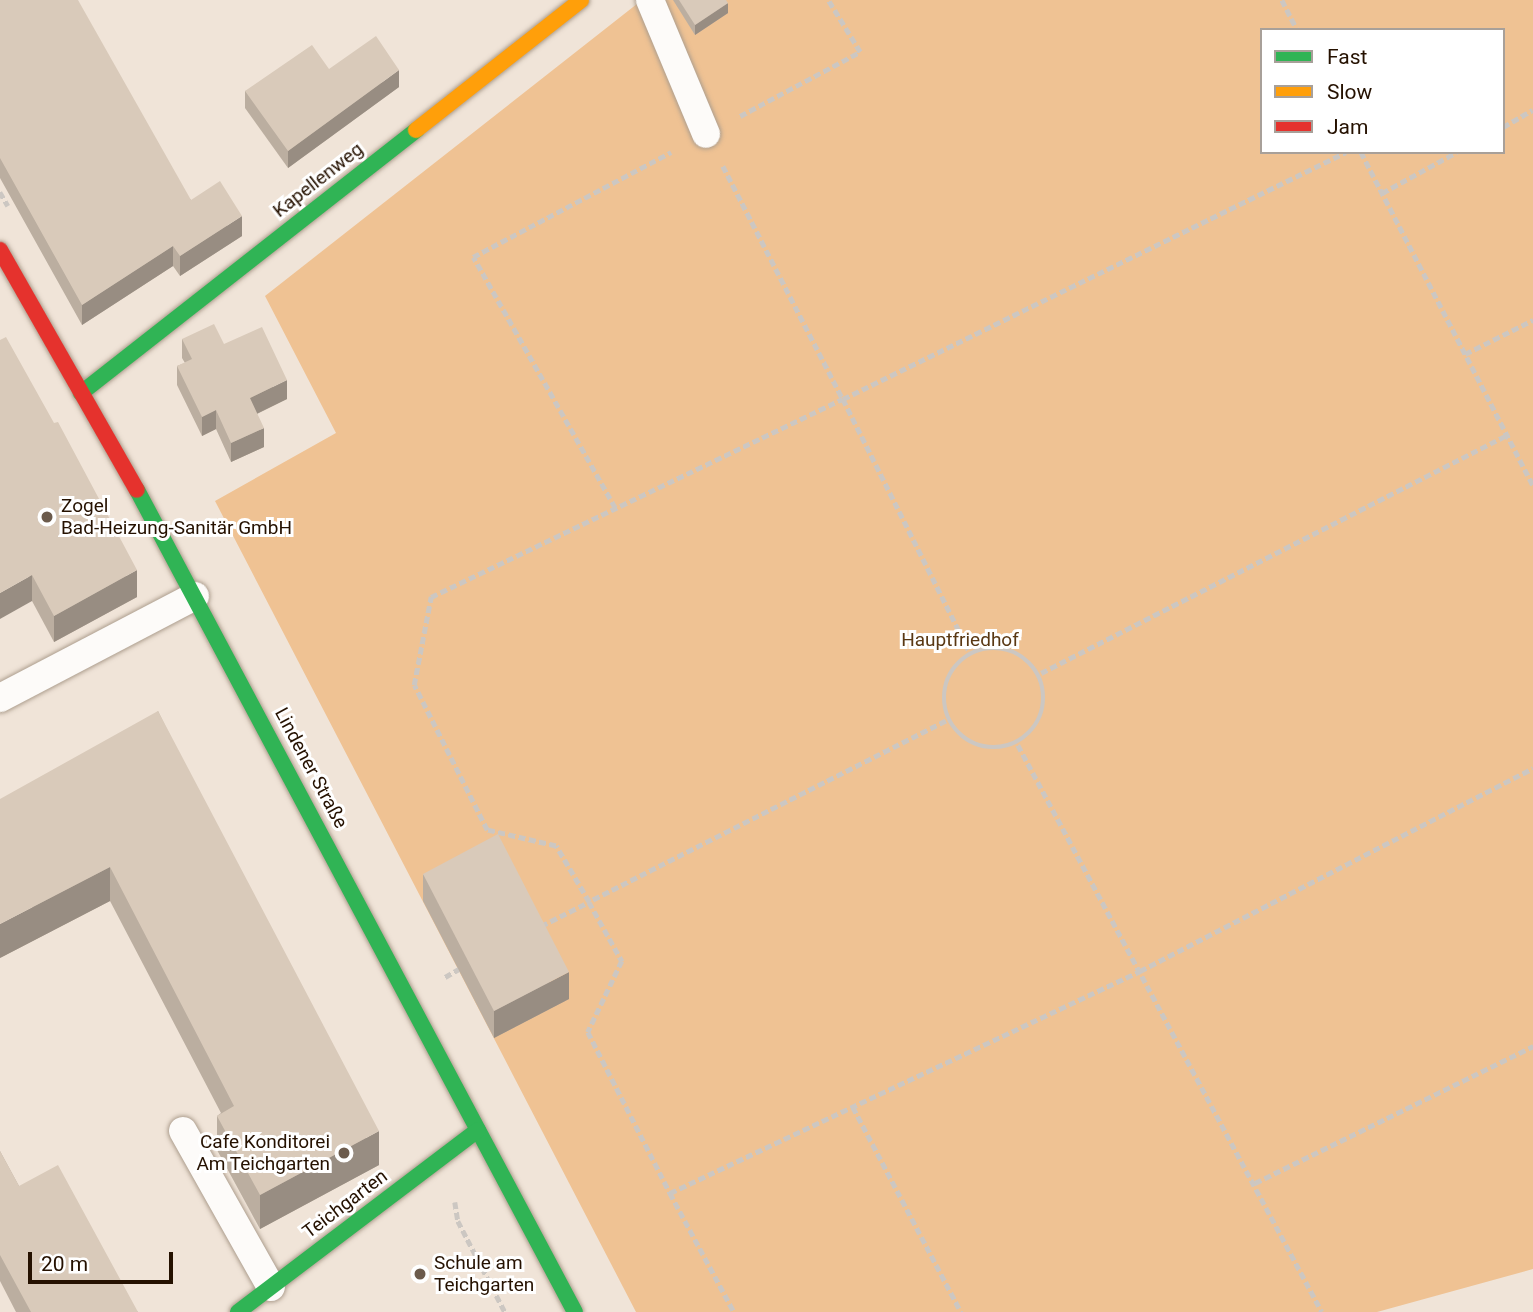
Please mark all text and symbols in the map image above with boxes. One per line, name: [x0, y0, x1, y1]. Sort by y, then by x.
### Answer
legend: [1260, 28, 1505, 154]
text: Fast: [1327, 45, 1367, 69]
text: Slow: [1327, 80, 1372, 104]
text: Jam: [1327, 115, 1368, 139]
street label: Kapellenweg: [268, 138, 368, 222]
place label: Zogel Bad-Heizung-Sanitär GmbH: [61, 495, 292, 539]
marker: Zogel Bad-Heizung-Sanitär GmbH: [39, 509, 55, 525]
park label: Hauptfriedhof: [901, 629, 1019, 651]
street label: Lindener Straße: [270, 704, 352, 832]
place label: Cafe Konditorei Am Teichgarten: [196, 1131, 330, 1175]
marker: Cafe Konditorei Am Teichgarten: [336, 1145, 352, 1161]
street label: Teichgarten: [298, 1165, 392, 1243]
scale bar: [32, 1238, 177, 1282]
text: 20 m: [41, 1252, 88, 1276]
place label: Schule am Teichgarten: [434, 1252, 534, 1296]
marker: Schule am Teichgarten: [412, 1266, 428, 1282]

